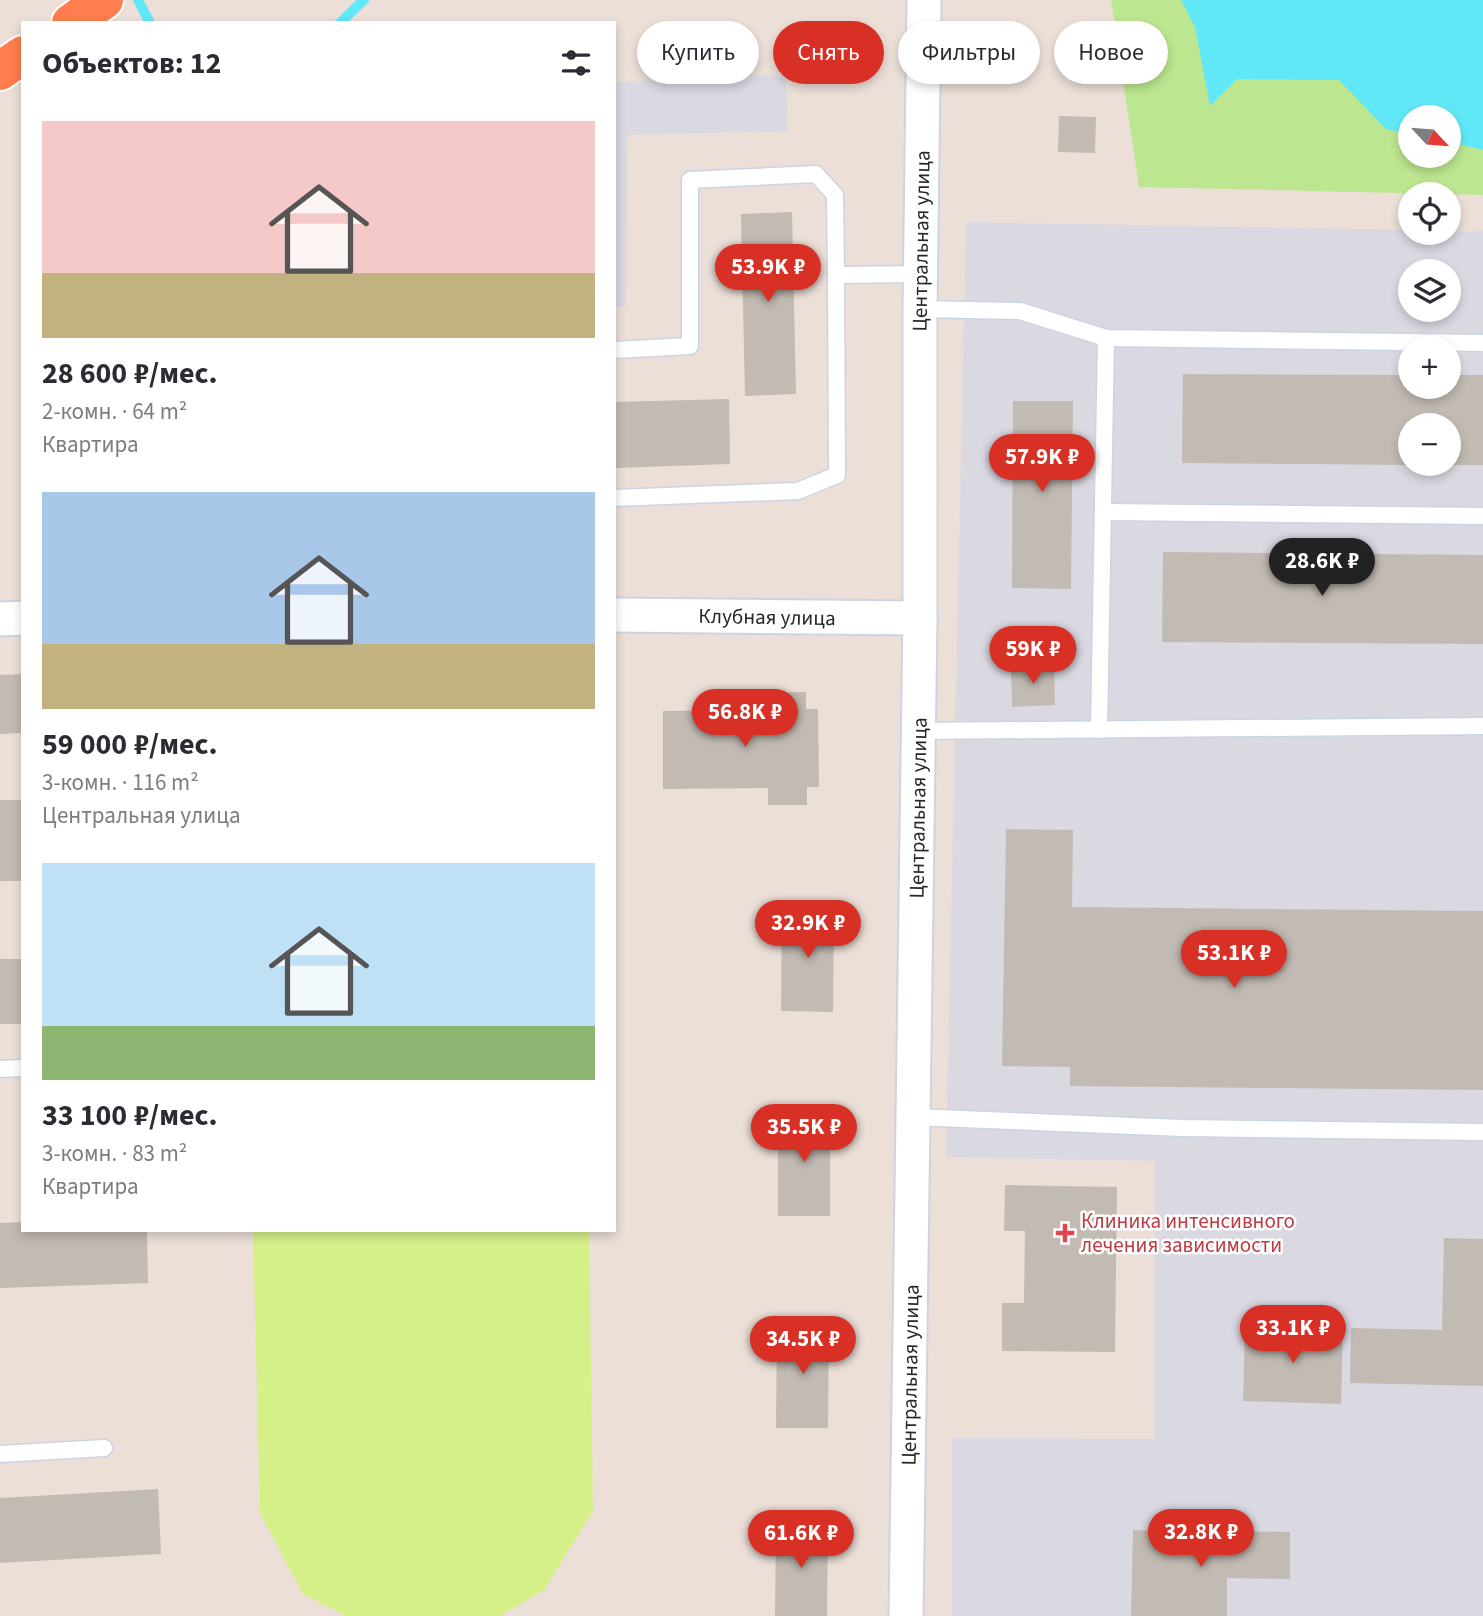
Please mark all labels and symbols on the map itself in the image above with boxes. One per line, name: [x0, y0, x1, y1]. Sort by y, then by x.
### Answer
north arrow: [1398, 105, 1461, 168]
street label: Центральная улица: [904, 150, 938, 332]
pin: 53.9K ₽: [703, 244, 833, 304]
pin: 57.9K ₽: [977, 434, 1107, 494]
pin: 28.6K ₽: [1257, 538, 1387, 598]
street label: Клубная улица: [698, 601, 836, 633]
pin: 59K ₽: [984, 626, 1082, 686]
pin: 56.8K ₽: [680, 690, 810, 749]
street label: Центральная улица: [901, 717, 935, 899]
pin: 32.9K ₽: [743, 900, 873, 960]
pin: 53.1K ₽: [1169, 930, 1299, 990]
pin: 35.5K ₽: [739, 1104, 869, 1164]
place label: Клиника интенсивного лечения зависимости: [1081, 1206, 1295, 1260]
marker: Клиника интенсивного лечения зависимости: [1055, 1223, 1075, 1243]
street label: Центральная улица: [893, 1284, 927, 1466]
pin: 33.1K ₽: [1228, 1306, 1358, 1365]
pin: 34.5K ₽: [738, 1316, 868, 1376]
pin: 61.6K ₽: [736, 1510, 866, 1570]
pin: 32.8K ₽: [1136, 1510, 1266, 1569]

